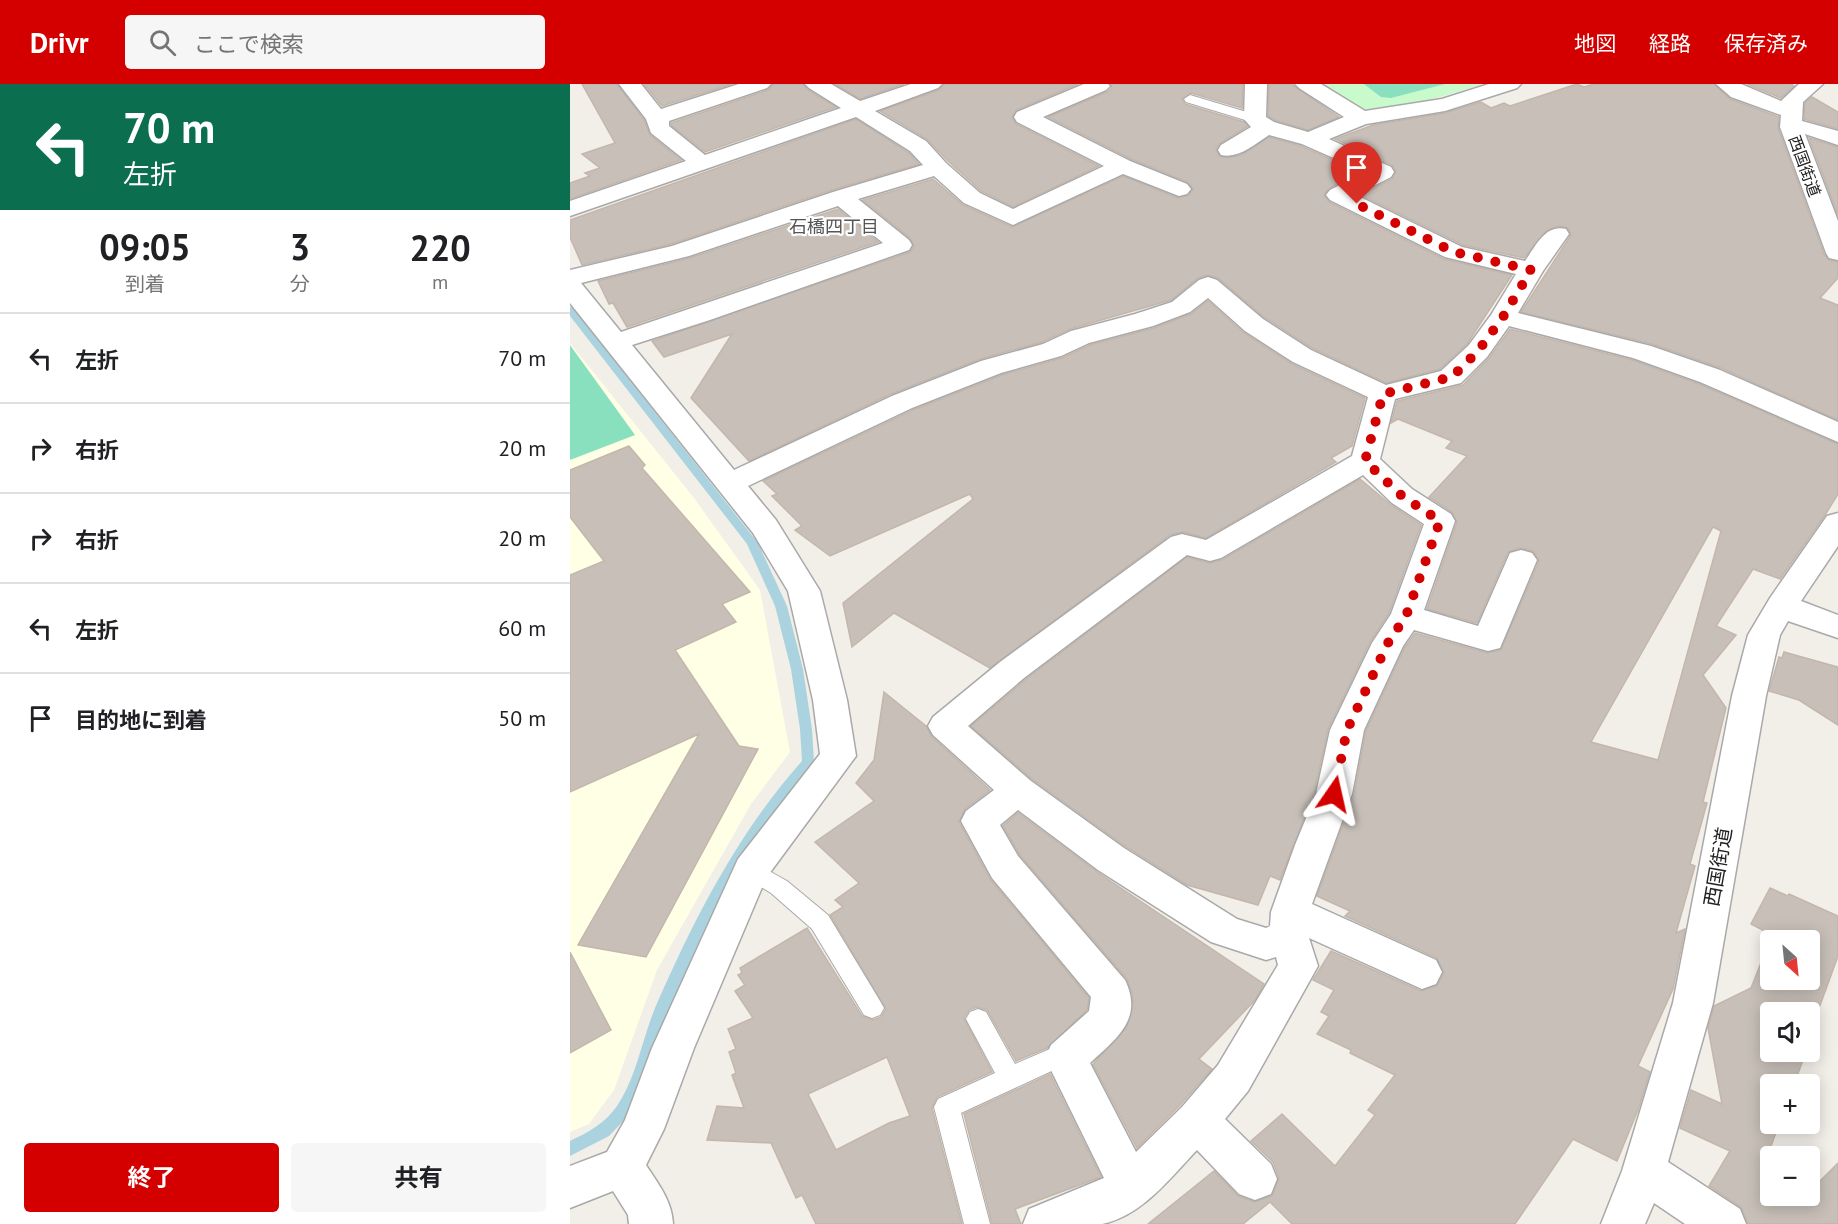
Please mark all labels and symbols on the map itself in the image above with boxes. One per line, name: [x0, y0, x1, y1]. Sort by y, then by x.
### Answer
street label: 西国街道: [1785, 133, 1825, 199]
pin: [1331, 142, 1382, 204]
district label: 石橋四丁目: [789, 215, 879, 238]
position arrow: [1302, 762, 1366, 826]
street label: 西国街道: [1698, 825, 1738, 909]
north arrow: [1760, 930, 1820, 990]

